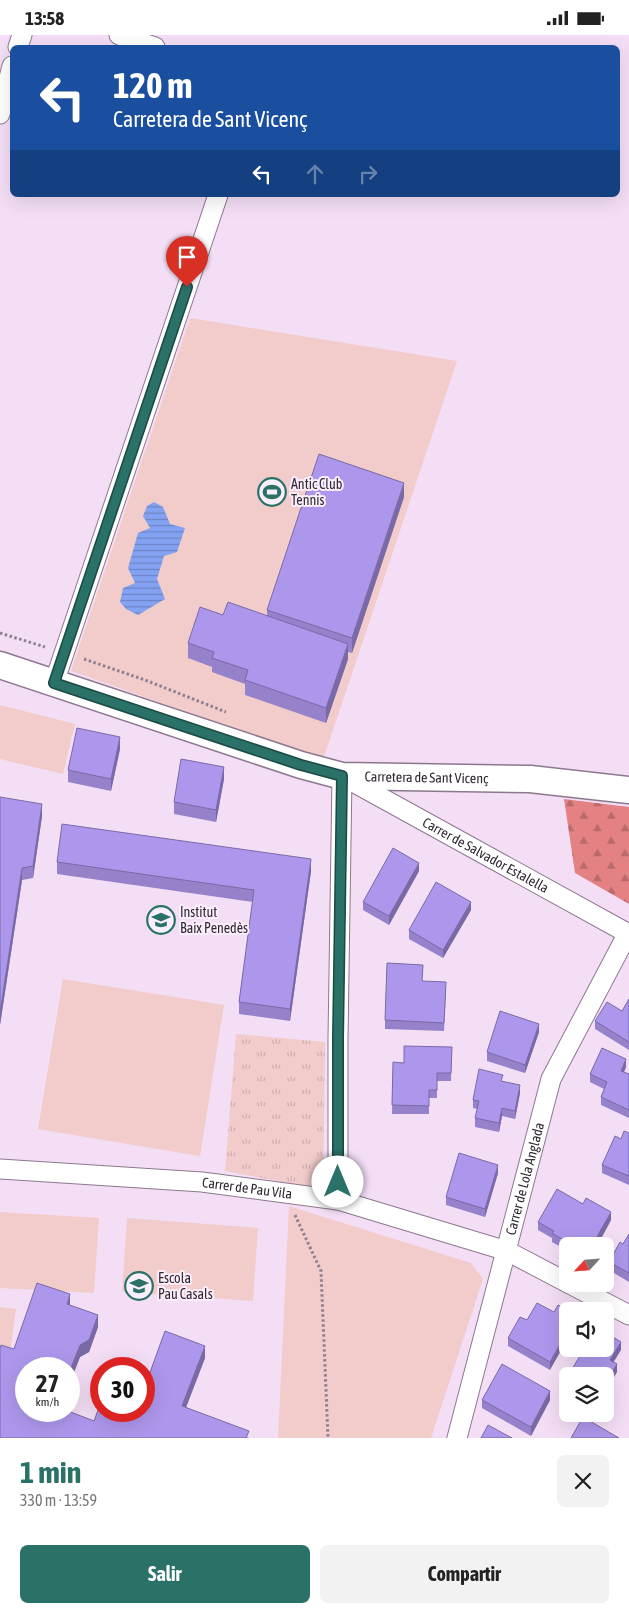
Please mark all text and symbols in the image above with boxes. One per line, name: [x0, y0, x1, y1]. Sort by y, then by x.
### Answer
text: 13:58: [25, 7, 64, 29]
icon: left: [30, 65, 95, 130]
text: 120 m: [113, 65, 192, 105]
text: Carretera de Sant Vicenç: [113, 106, 307, 132]
icon: left: [248, 160, 276, 188]
icon: ahead: [301, 160, 329, 188]
icon: right: [354, 160, 382, 188]
pin: [166, 236, 208, 287]
icon: arrive: [173, 243, 201, 271]
place label: Antic Club Tennis: [291, 476, 343, 508]
sports icon: Antic Club Tennis: [257, 477, 287, 507]
street label: Carretera de Sant Vicenç: [364, 768, 489, 786]
street label: Carrer de Salvador Estalella: [420, 814, 551, 896]
place label: Institut Baix Penedès: [180, 904, 248, 936]
school or university icon: Institut Baix Penedès: [146, 905, 176, 935]
street label: Carrer de Lola Anglada: [502, 1121, 547, 1237]
position arrow: [311, 1155, 363, 1207]
street label: Carrer de Pau Vila: [201, 1174, 293, 1202]
north arrow: [559, 1237, 614, 1293]
map controls: [559, 1237, 614, 1422]
place label: Escola Pau Casals: [158, 1270, 213, 1302]
school or university icon: Escola Pau Casals: [124, 1271, 154, 1301]
button: sound: [559, 1302, 614, 1357]
speed limit sign: 30: [90, 1357, 155, 1422]
button: layers: [559, 1367, 614, 1422]
text: 27: [36, 1369, 59, 1397]
text: km/h: [36, 1395, 59, 1409]
text: 1 min: [20, 1455, 81, 1489]
button: close: [557, 1455, 609, 1507]
text: 330 m · 13:59: [20, 1491, 97, 1509]
button: Salir: [20, 1545, 310, 1603]
button: Compartir: [320, 1545, 609, 1603]

